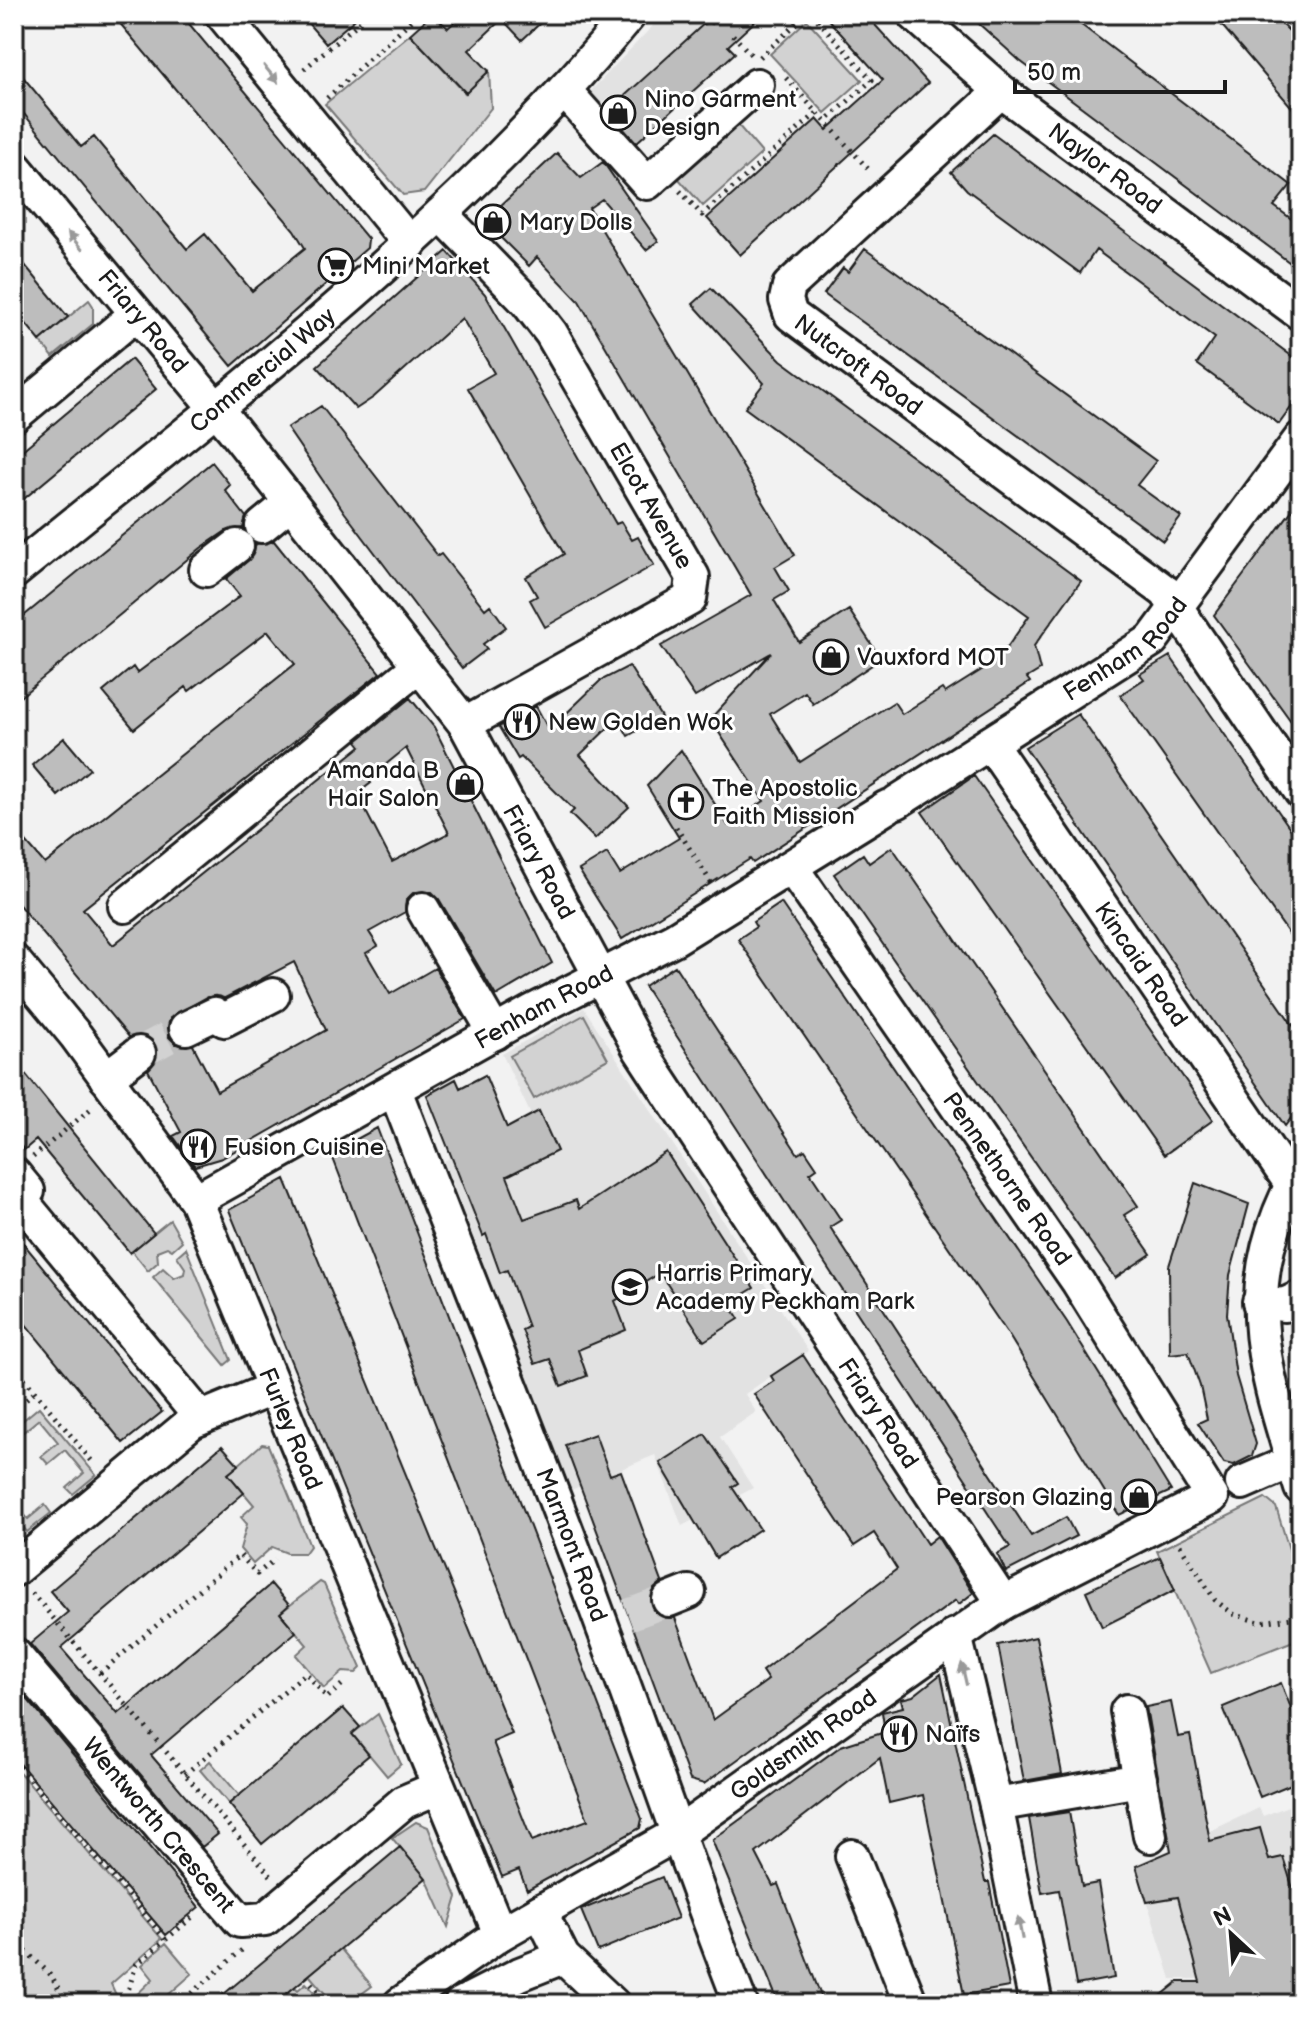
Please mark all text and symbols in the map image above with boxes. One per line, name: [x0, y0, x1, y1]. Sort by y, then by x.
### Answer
scale bar: [1015, 44, 1225, 94]
text: 50 m: [1027, 58, 1081, 87]
one-way arrow: [262, 64, 279, 84]
place label: Nino Garment Design: [644, 85, 797, 142]
shop icon: Nino Garment Design: [599, 94, 637, 132]
street label: Naylor Road: [1043, 117, 1168, 220]
shop icon: Mary Dolls: [474, 203, 512, 241]
place label: Mary Dolls: [519, 208, 632, 237]
one-way arrow: [67, 232, 84, 252]
supermarket icon: Mini Market: [317, 247, 355, 285]
place label: Mini Market: [362, 252, 491, 281]
street label: Friary Road: [92, 264, 195, 379]
street label: Commercial Way: [184, 301, 341, 439]
street label: Nutcroft Road: [789, 308, 928, 422]
street label: Elcot Avenue: [603, 437, 700, 574]
street label: Fenham Road: [1058, 591, 1193, 707]
shop icon: Vauxford MOT: [812, 638, 850, 676]
place label: Vauxford MOT: [857, 643, 1009, 672]
restaurant icon: New Golden Wok: [503, 703, 541, 741]
place label: New Golden Wok: [548, 708, 733, 737]
place label: Amanda B Hair Salon: [327, 756, 439, 813]
shop icon: Amanda B Hair Salon: [446, 765, 484, 803]
place label: The Apostolic Faith Mission: [712, 774, 858, 831]
church icon: The Apostolic Faith Mission: [667, 783, 705, 821]
street label: Friary Road: [496, 800, 582, 924]
street label: Kincaid Road: [1088, 896, 1194, 1032]
street label: Fenham Road: [469, 958, 618, 1055]
street label: Pennethorne Road: [936, 1087, 1078, 1271]
restaurant icon: Fusion Cuisine: [179, 1128, 217, 1166]
place label: Fusion Cuisine: [224, 1133, 384, 1162]
place label: Harris Primary Academy Peckham Park: [656, 1259, 915, 1316]
school or university icon: Harris Primary Academy Peckham Park: [611, 1268, 649, 1306]
street label: Friary Road: [832, 1353, 925, 1474]
street label: Furley Road: [253, 1363, 329, 1494]
street label: Marmont Road: [530, 1464, 614, 1626]
shop icon: Pearson Glazing: [1120, 1478, 1158, 1516]
place label: Pearson Glazing: [936, 1483, 1113, 1512]
one-way arrow: [957, 1661, 970, 1686]
street label: Goldsmith Road: [724, 1683, 882, 1806]
restaurant icon: Naïfs: [880, 1715, 918, 1753]
place label: Naïfs: [925, 1720, 981, 1749]
street label: Wentworth Crescent: [76, 1731, 241, 1919]
north arrow: [1191, 1894, 1271, 1974]
text: N: [1210, 1902, 1236, 1933]
one-way arrow: [1014, 1915, 1026, 1940]

